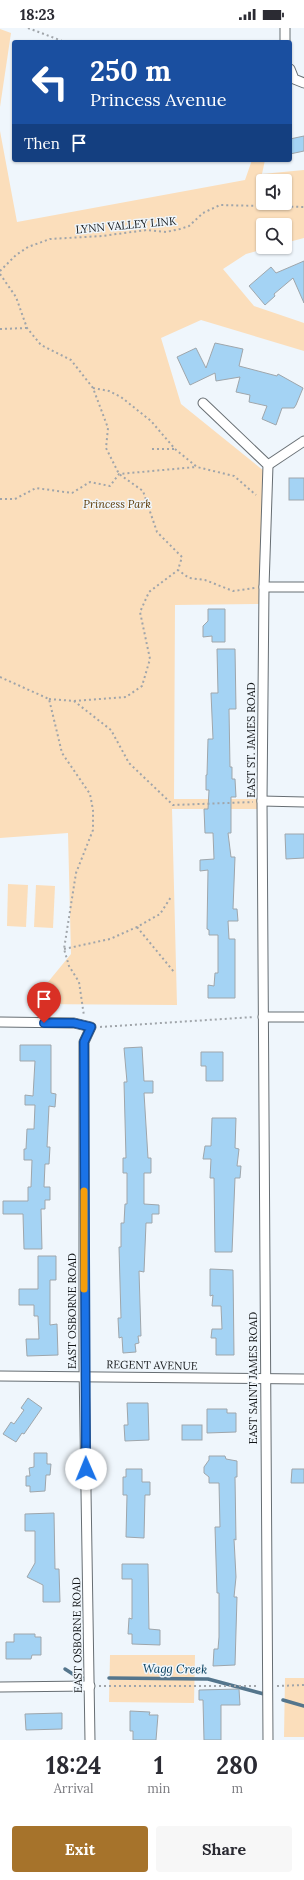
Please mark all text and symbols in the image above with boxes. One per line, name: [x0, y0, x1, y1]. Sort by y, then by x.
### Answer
text: 18:23: [20, 5, 55, 24]
text: 250 m: [90, 53, 171, 89]
icon: left: [24, 56, 76, 108]
text: Princess Avenue: [90, 88, 226, 111]
icon: arrive: [68, 132, 90, 154]
text: Then: [24, 134, 60, 153]
map controls: [256, 174, 292, 254]
button: sound: [256, 174, 292, 210]
street label: LYNN VALLEY LINK: [75, 214, 177, 236]
button: search: [256, 218, 292, 254]
park label: Princess Park: [83, 497, 151, 511]
street label: EAST ST. JAMES ROAD: [244, 682, 258, 798]
pin: [27, 982, 61, 1023]
icon: arrive: [33, 988, 55, 1010]
street label: EAST OSBORNE ROAD: [65, 1253, 79, 1369]
street label: EAST SAINT JAMES ROAD: [246, 1312, 260, 1444]
street label: REGENT AVENUE: [106, 1357, 198, 1373]
position arrow: [65, 1448, 107, 1490]
street label: EAST OSBORNE ROAD: [69, 1577, 85, 1693]
water label: Wagg Creek: [143, 1660, 207, 1677]
text: 18:24: [46, 1750, 101, 1781]
text: 1: [154, 1750, 164, 1781]
text: 280: [216, 1750, 258, 1781]
text: Arrival: [54, 1780, 93, 1797]
text: min: [147, 1780, 170, 1797]
text: m: [231, 1780, 243, 1797]
button: Exit: [12, 1826, 148, 1872]
button: Share: [156, 1826, 292, 1872]

